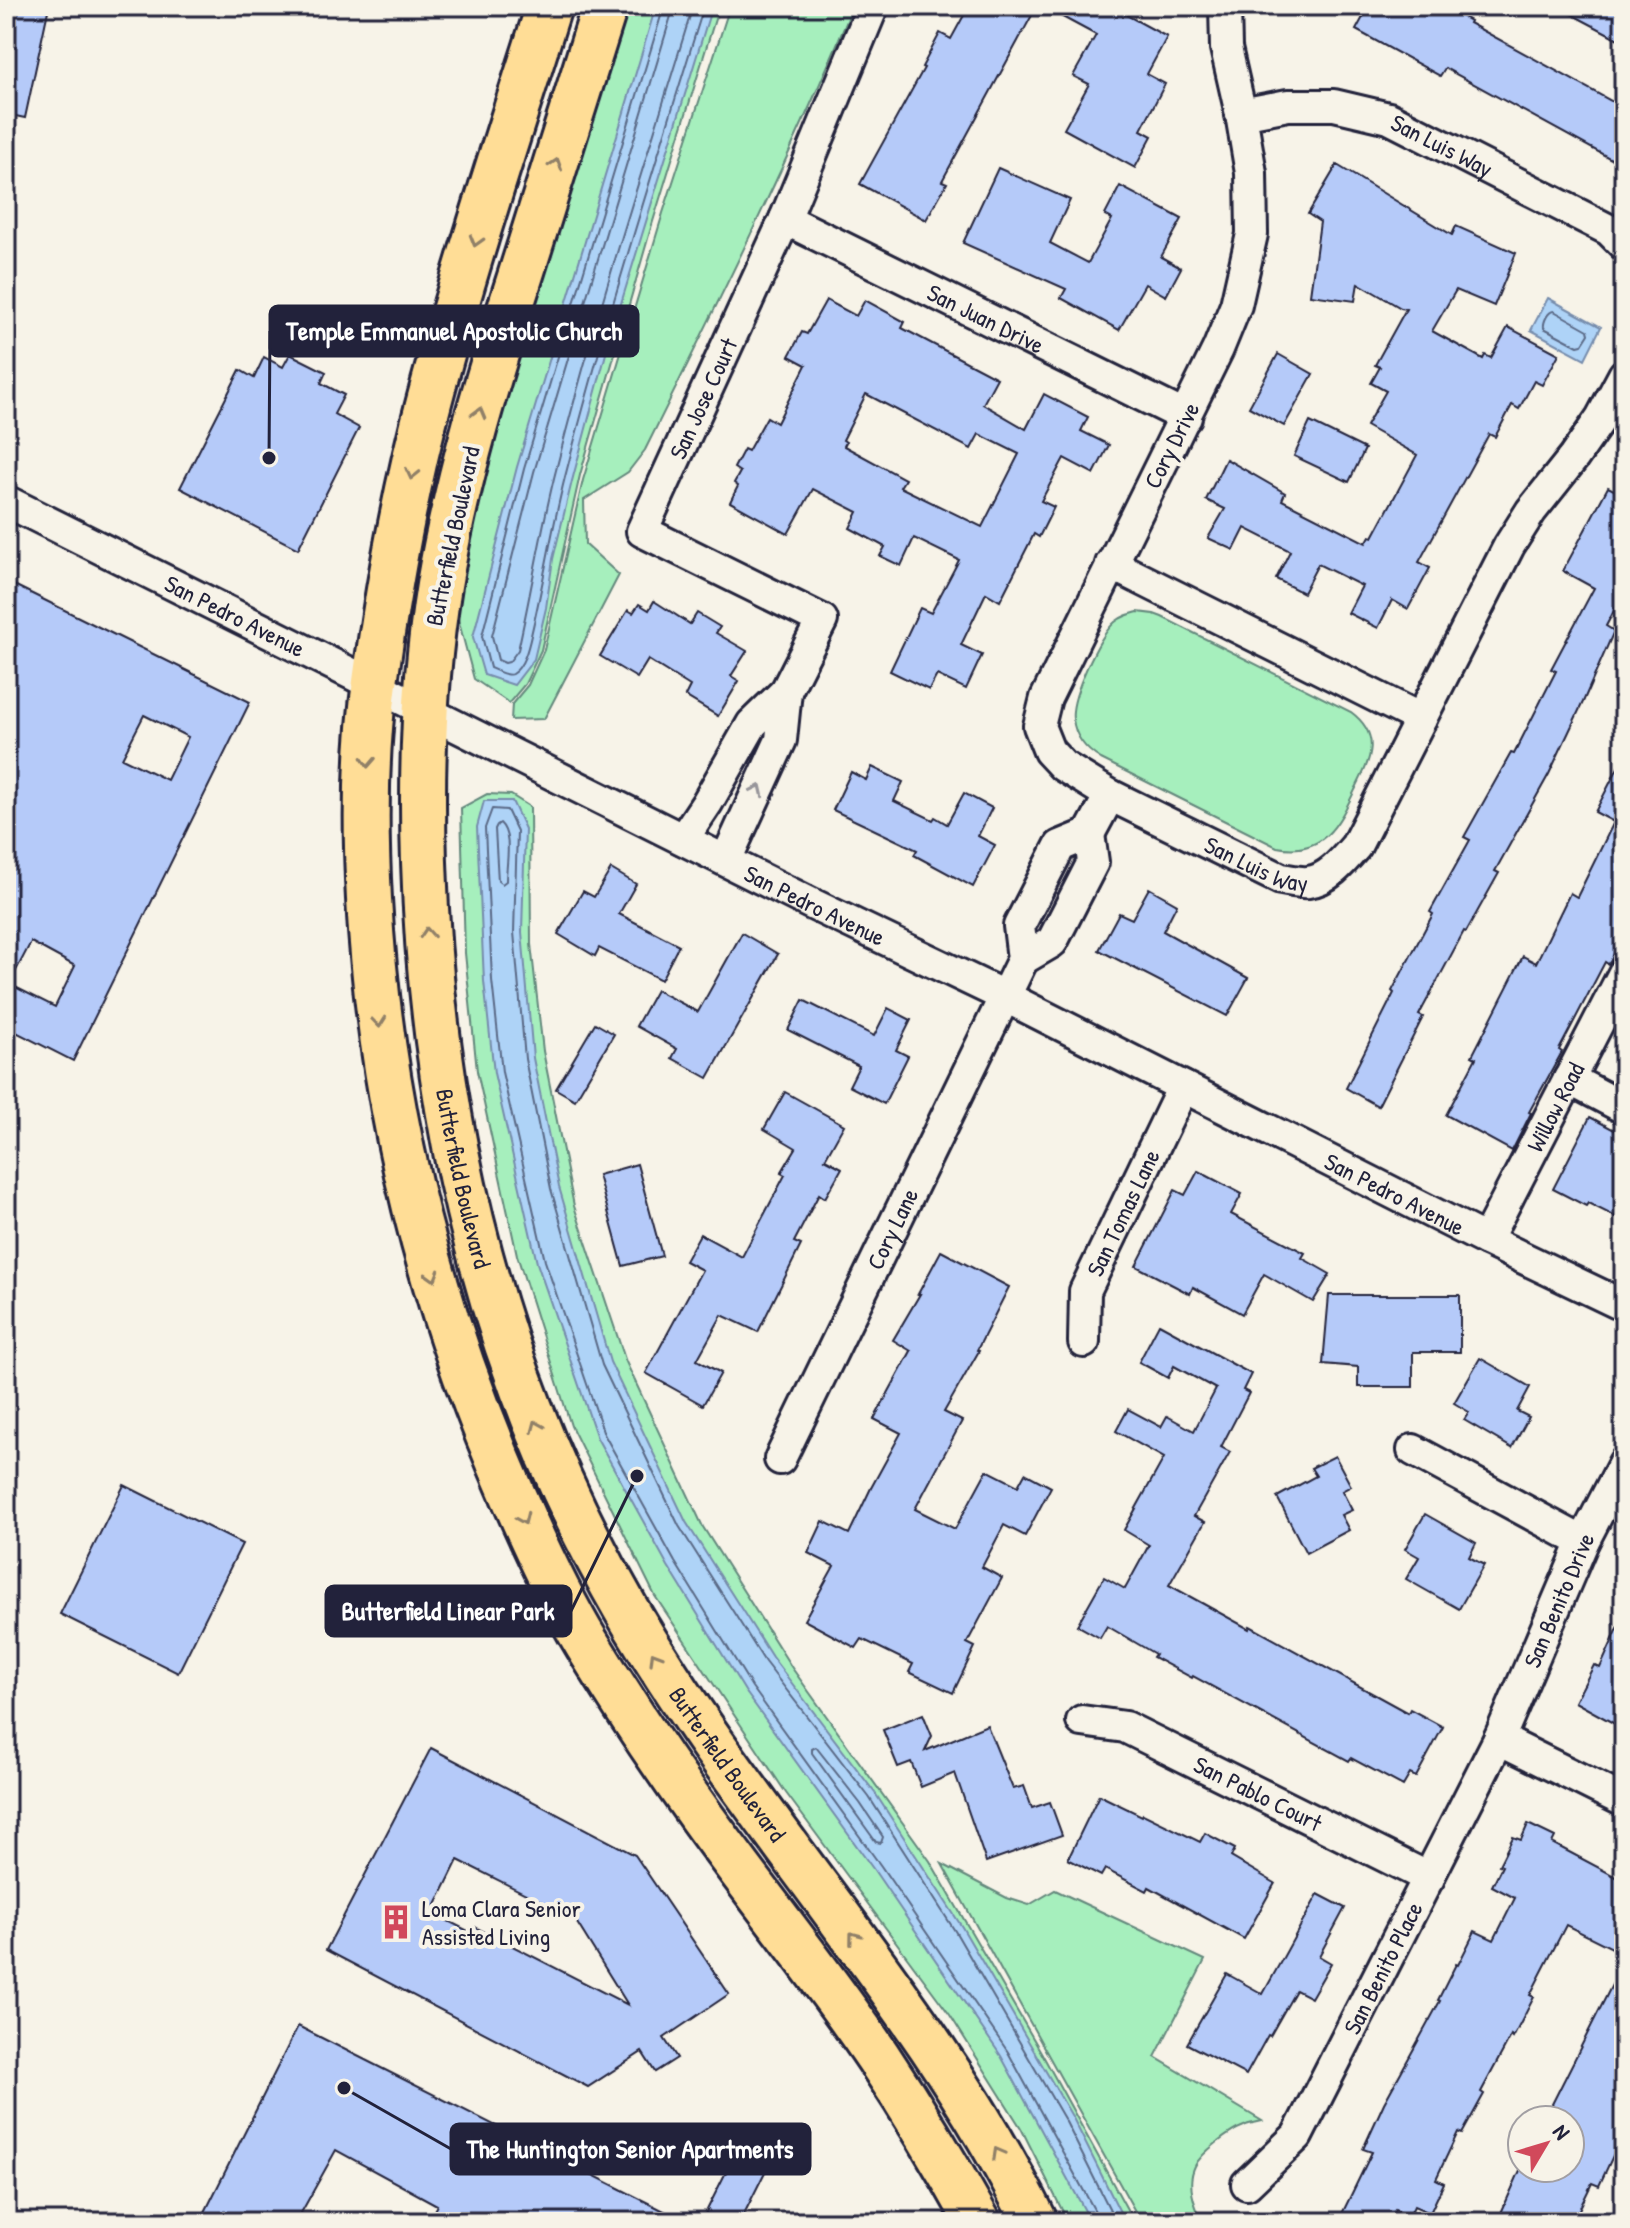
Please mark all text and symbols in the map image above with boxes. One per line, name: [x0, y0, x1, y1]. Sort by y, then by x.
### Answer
street label: San Luis Way: [1386, 106, 1498, 184]
one-way arrow: [546, 158, 562, 172]
one-way arrow: [468, 233, 485, 247]
street label: San Juan Drive: [922, 276, 1050, 361]
callout: Temple Emmanuel Apostolic Church: [270, 306, 638, 356]
text: Temple Emmanuel Apostolic Church: [285, 313, 622, 349]
street label: San Jose Court: [661, 332, 745, 464]
street label: Cory Drive: [1136, 396, 1207, 494]
one-way arrow: [470, 406, 487, 420]
street label: Butterfield Boulevard: [417, 443, 487, 629]
one-way arrow: [404, 466, 421, 480]
street label: San Pedro Avenue: [160, 567, 311, 664]
one-way arrow: [360, 756, 377, 769]
one-way arrow: [748, 783, 764, 798]
street label: San Luis Way: [1199, 828, 1308, 898]
street label: San Pedro Avenue: [739, 857, 891, 953]
one-way arrow: [419, 926, 436, 939]
one-way arrow: [371, 1016, 388, 1029]
street label: Willow Road: [1519, 1057, 1591, 1157]
street label: Butterfield Boulevard: [429, 1086, 499, 1272]
street label: San Tomas Lane: [1079, 1143, 1167, 1281]
street label: San Pedro Avenue: [1319, 1145, 1470, 1243]
street label: Cory Lane: [859, 1182, 925, 1275]
one-way arrow: [424, 1269, 440, 1282]
one-way arrow: [530, 1419, 546, 1434]
one-way arrow: [514, 1511, 530, 1526]
street label: San Benito Drive: [1515, 1526, 1601, 1672]
callout: Butterfield Linear Park: [326, 1586, 571, 1636]
text: Butterfield Linear Park: [342, 1593, 555, 1628]
one-way arrow: [649, 1651, 665, 1666]
street label: Butterfield Boulevard: [662, 1680, 794, 1848]
street label: San Pablo Court: [1189, 1748, 1328, 1839]
place label: Loma Clara Senior Assisted Living: [422, 1892, 581, 1952]
street label: San Benito Place: [1336, 1896, 1430, 2039]
building icon: Loma Clara Senior Assisted Living: [377, 1903, 415, 1941]
one-way arrow: [849, 1931, 863, 1946]
north arrow: [1506, 2104, 1586, 2184]
text: N: [1546, 2118, 1577, 2146]
callout: The Huntington Senior Apartments: [451, 2124, 810, 2174]
text: The Huntington Senior Apartments: [465, 2131, 794, 2167]
one-way arrow: [992, 2147, 1007, 2162]

